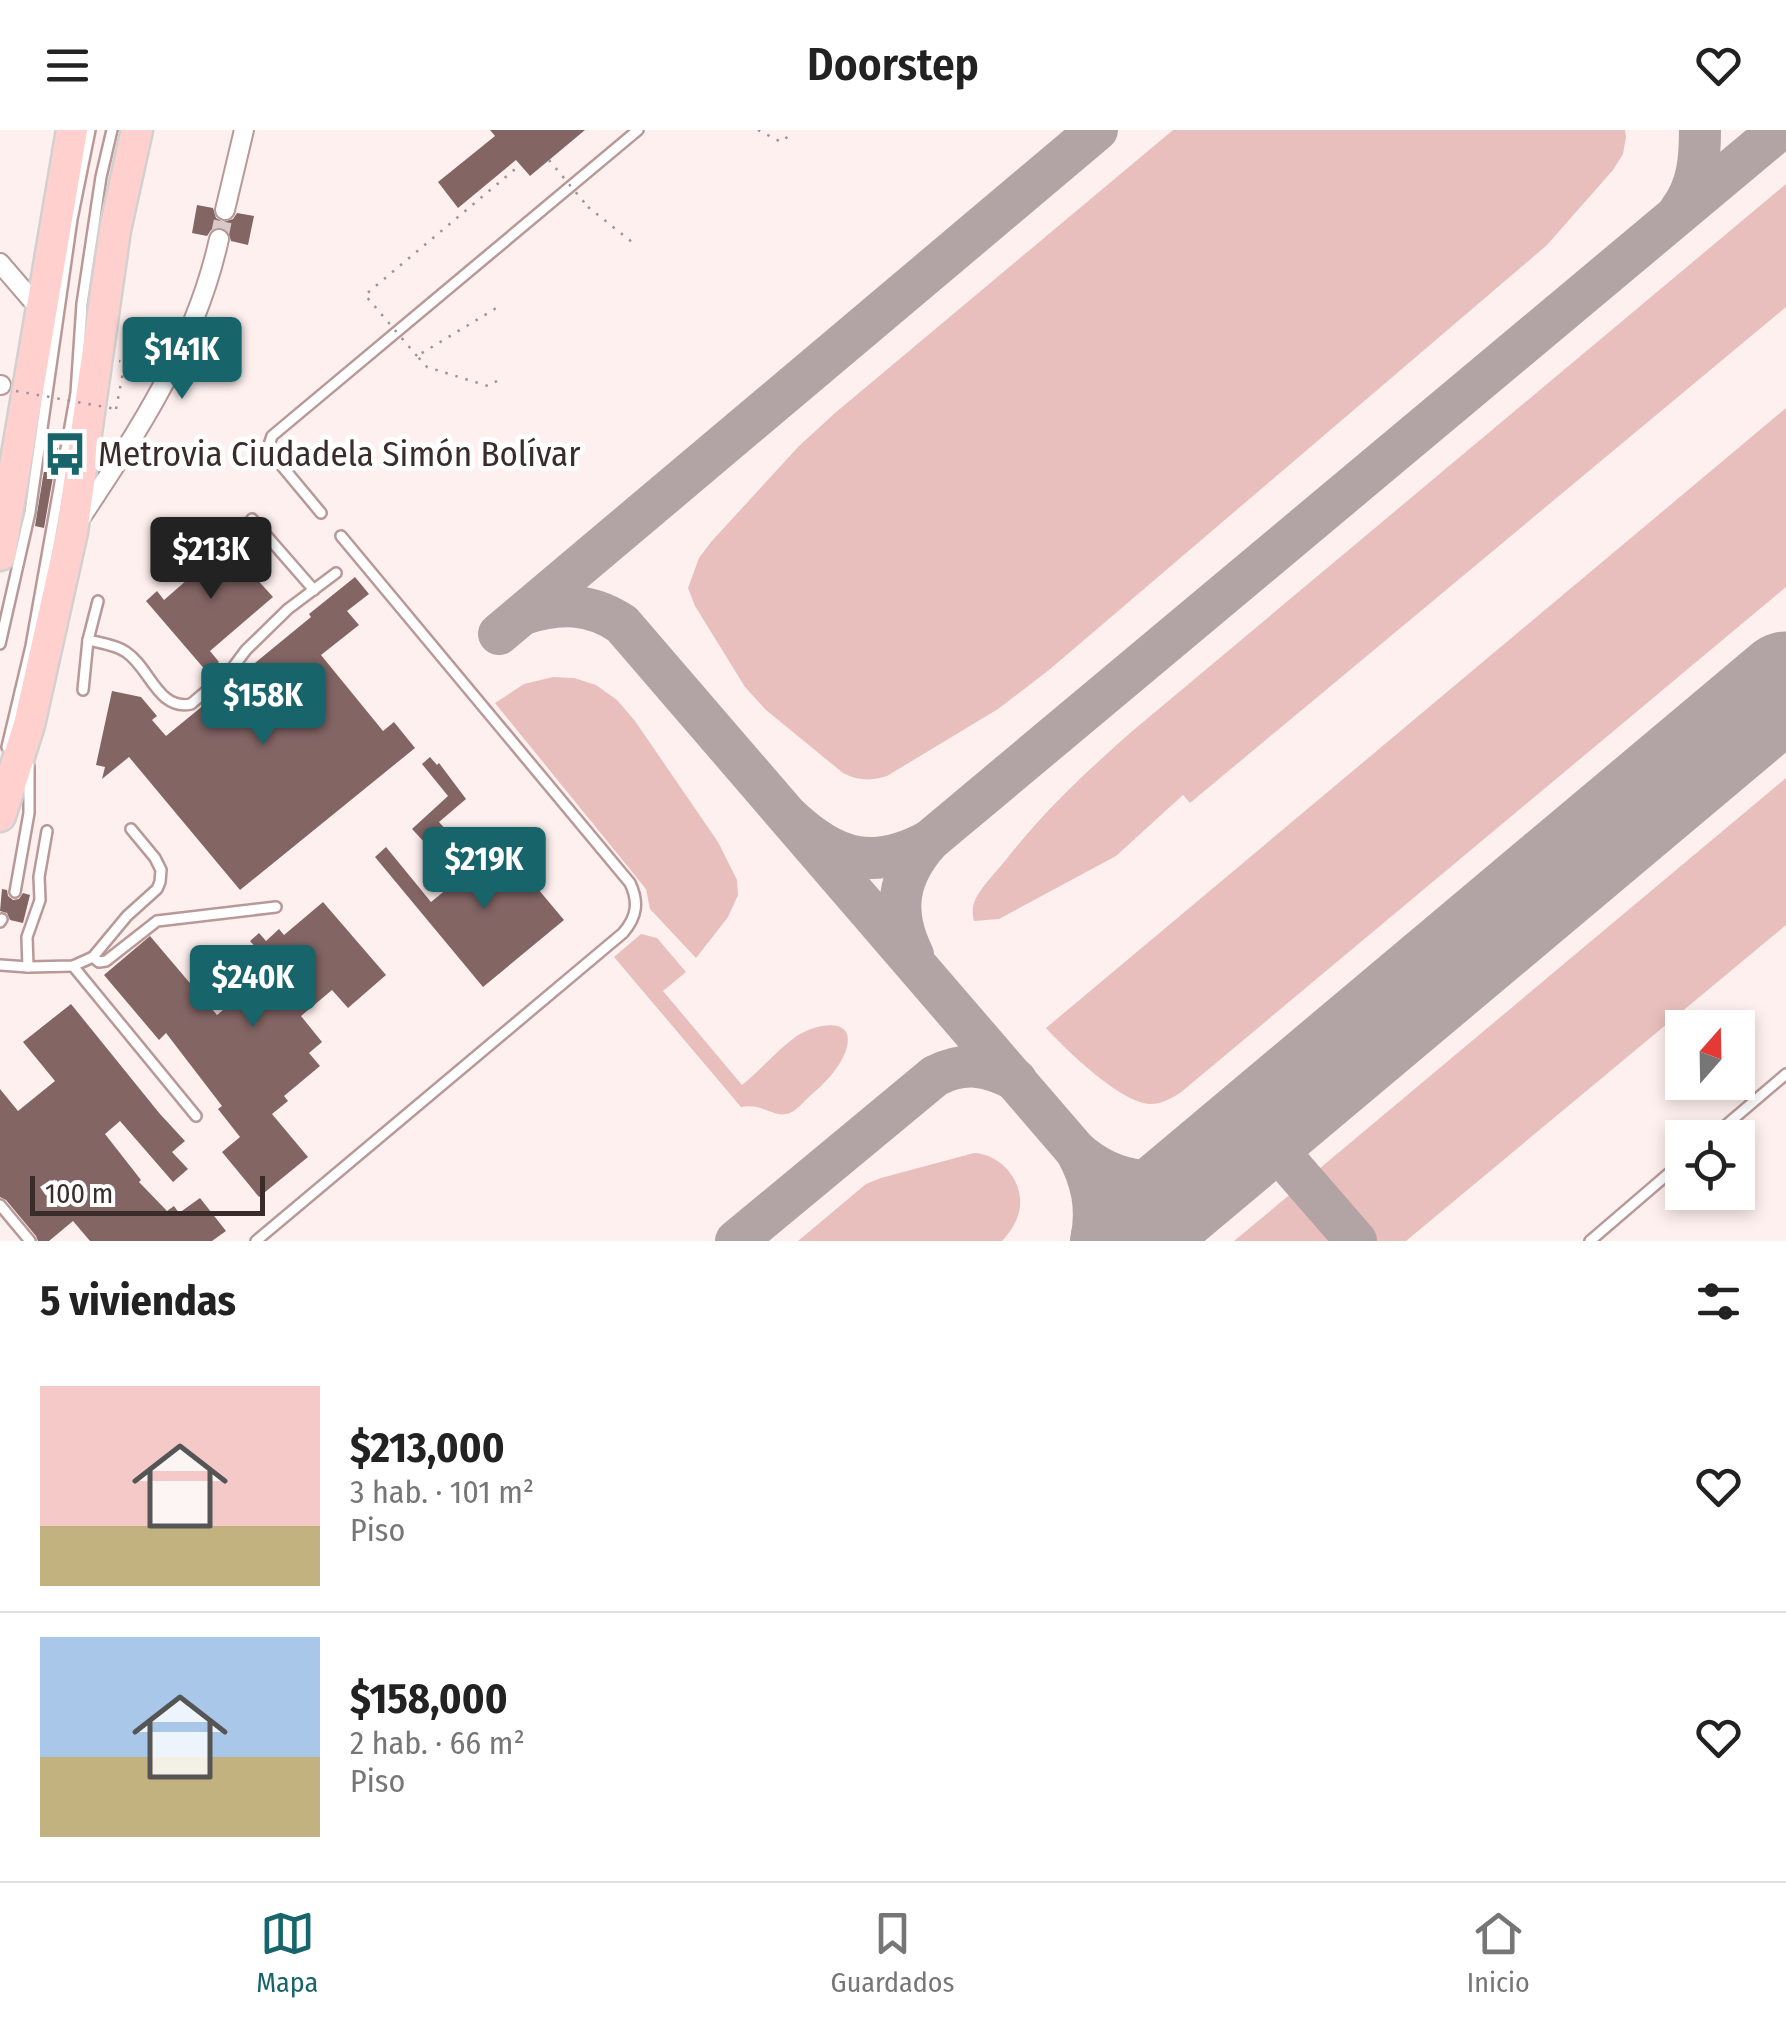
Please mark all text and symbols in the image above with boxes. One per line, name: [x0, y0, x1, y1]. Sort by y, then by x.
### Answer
icon: menu: [40, 38, 95, 93]
text: Doorstep: [807, 38, 979, 92]
icon: heart: [1691, 38, 1746, 93]
pin: $141K: [112, 317, 252, 402]
text: $141K: [145, 330, 219, 368]
bus stop icon: Metrovia Ciudadela Simón Bolívar: [41, 430, 89, 478]
place label: Metrovia Ciudadela Simón Bolívar: [98, 433, 580, 475]
pin: $213K: [141, 517, 281, 602]
text: $213K: [172, 530, 250, 568]
pin: $158K: [193, 663, 333, 748]
text: $158K: [223, 676, 303, 714]
pin: $219K: [414, 827, 554, 912]
text: $219K: [445, 840, 523, 878]
pin: $240K: [183, 945, 323, 1030]
text: $240K: [212, 958, 294, 996]
north arrow: [1665, 1010, 1755, 1100]
map controls: [1665, 1010, 1755, 1210]
button: locate: [1665, 1120, 1755, 1210]
scale bar: [30, 1171, 265, 1216]
text: 100 m: [45, 1177, 113, 1210]
icon: filters: [1691, 1274, 1746, 1329]
text: 5 viviendas: [40, 1276, 236, 1326]
text: $213,000: [350, 1423, 505, 1473]
icon: home: [120, 1426, 240, 1546]
icon: heart: [1691, 1459, 1746, 1514]
text: 3 hab. · 101 m²: [350, 1473, 534, 1511]
text: Piso: [350, 1511, 405, 1549]
text: $158,000: [350, 1674, 508, 1724]
icon: home: [120, 1677, 240, 1797]
icon: heart: [1691, 1710, 1746, 1765]
text: 2 hab. · 66 m²: [350, 1724, 525, 1762]
text: Piso: [350, 1762, 405, 1800]
tab: Mapa: [256, 1906, 318, 1999]
tab: Guardados: [831, 1906, 954, 1999]
tab: Inicio: [1467, 1906, 1530, 1999]

